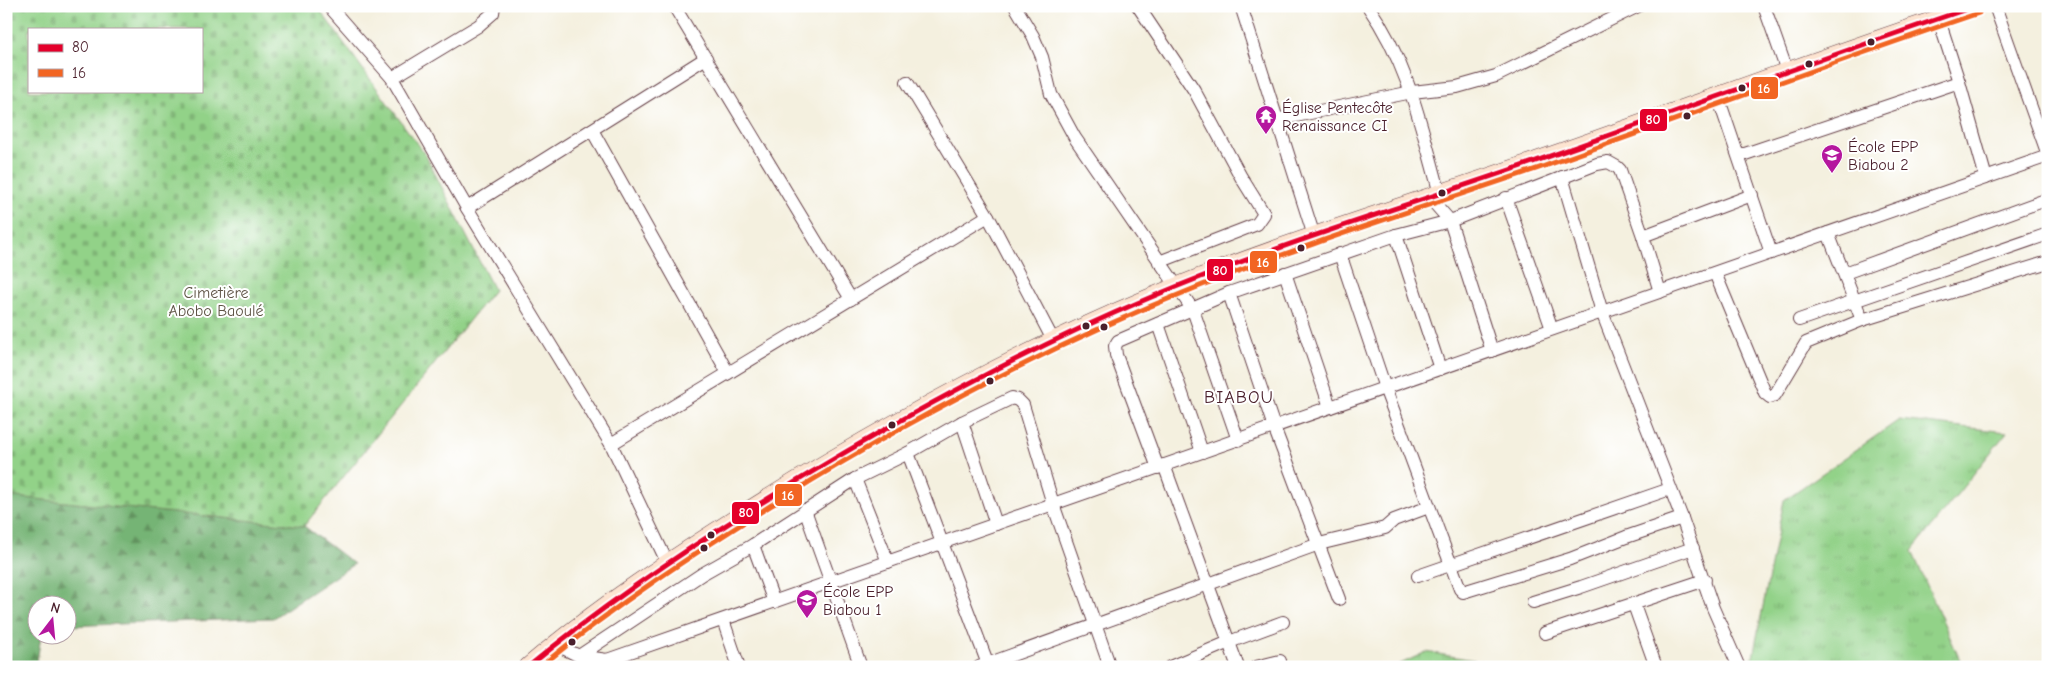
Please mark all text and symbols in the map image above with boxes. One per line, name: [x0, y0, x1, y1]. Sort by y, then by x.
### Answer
legend: [28, 28, 202, 92]
unlabelled marker: [1866, 37, 1876, 47]
text: 80: [72, 38, 89, 56]
unlabelled marker: [1804, 59, 1814, 69]
text: 16: [72, 64, 86, 82]
line badge: 16: [1750, 76, 1779, 100]
text: 16: [1758, 80, 1770, 97]
unlabelled marker: [1737, 83, 1747, 93]
place label: Église Pentecôte Renaissance CI: [1282, 98, 1393, 135]
temple icon: Église Pentecôte Renaissance CI: [1254, 104, 1278, 135]
line badge: 80: [1639, 108, 1668, 132]
text: 80: [1645, 111, 1661, 128]
unlabelled marker: [1682, 111, 1692, 121]
place label: École EPP Biabou 2: [1848, 137, 1918, 174]
school or university icon: École EPP Biabou 2: [1820, 143, 1844, 174]
unlabelled marker: [1437, 188, 1447, 198]
unlabelled marker: [1296, 243, 1306, 253]
line badge: 16: [1249, 250, 1278, 274]
text: 16: [1257, 254, 1269, 271]
line badge: 80: [1206, 258, 1234, 282]
text: 80: [1212, 262, 1228, 279]
park label: Cimetière Abobo Baoulé: [168, 284, 264, 320]
unlabelled marker: [1081, 321, 1091, 331]
unlabelled marker: [1099, 322, 1109, 332]
unlabelled marker: [985, 376, 995, 386]
district label: BIABOU: [1204, 387, 1274, 408]
unlabelled marker: [887, 420, 897, 430]
line badge: 16: [774, 483, 803, 507]
text: 16: [782, 487, 794, 504]
line badge: 80: [731, 501, 760, 525]
text: 80: [738, 504, 754, 521]
unlabelled marker: [706, 530, 716, 540]
unlabelled marker: [699, 543, 709, 553]
place label: École EPP Biabou 1: [823, 582, 893, 619]
school or university icon: École EPP Biabou 1: [795, 588, 819, 619]
north arrow: [28, 596, 78, 646]
text: N: [49, 599, 62, 617]
unlabelled marker: [567, 637, 577, 647]

